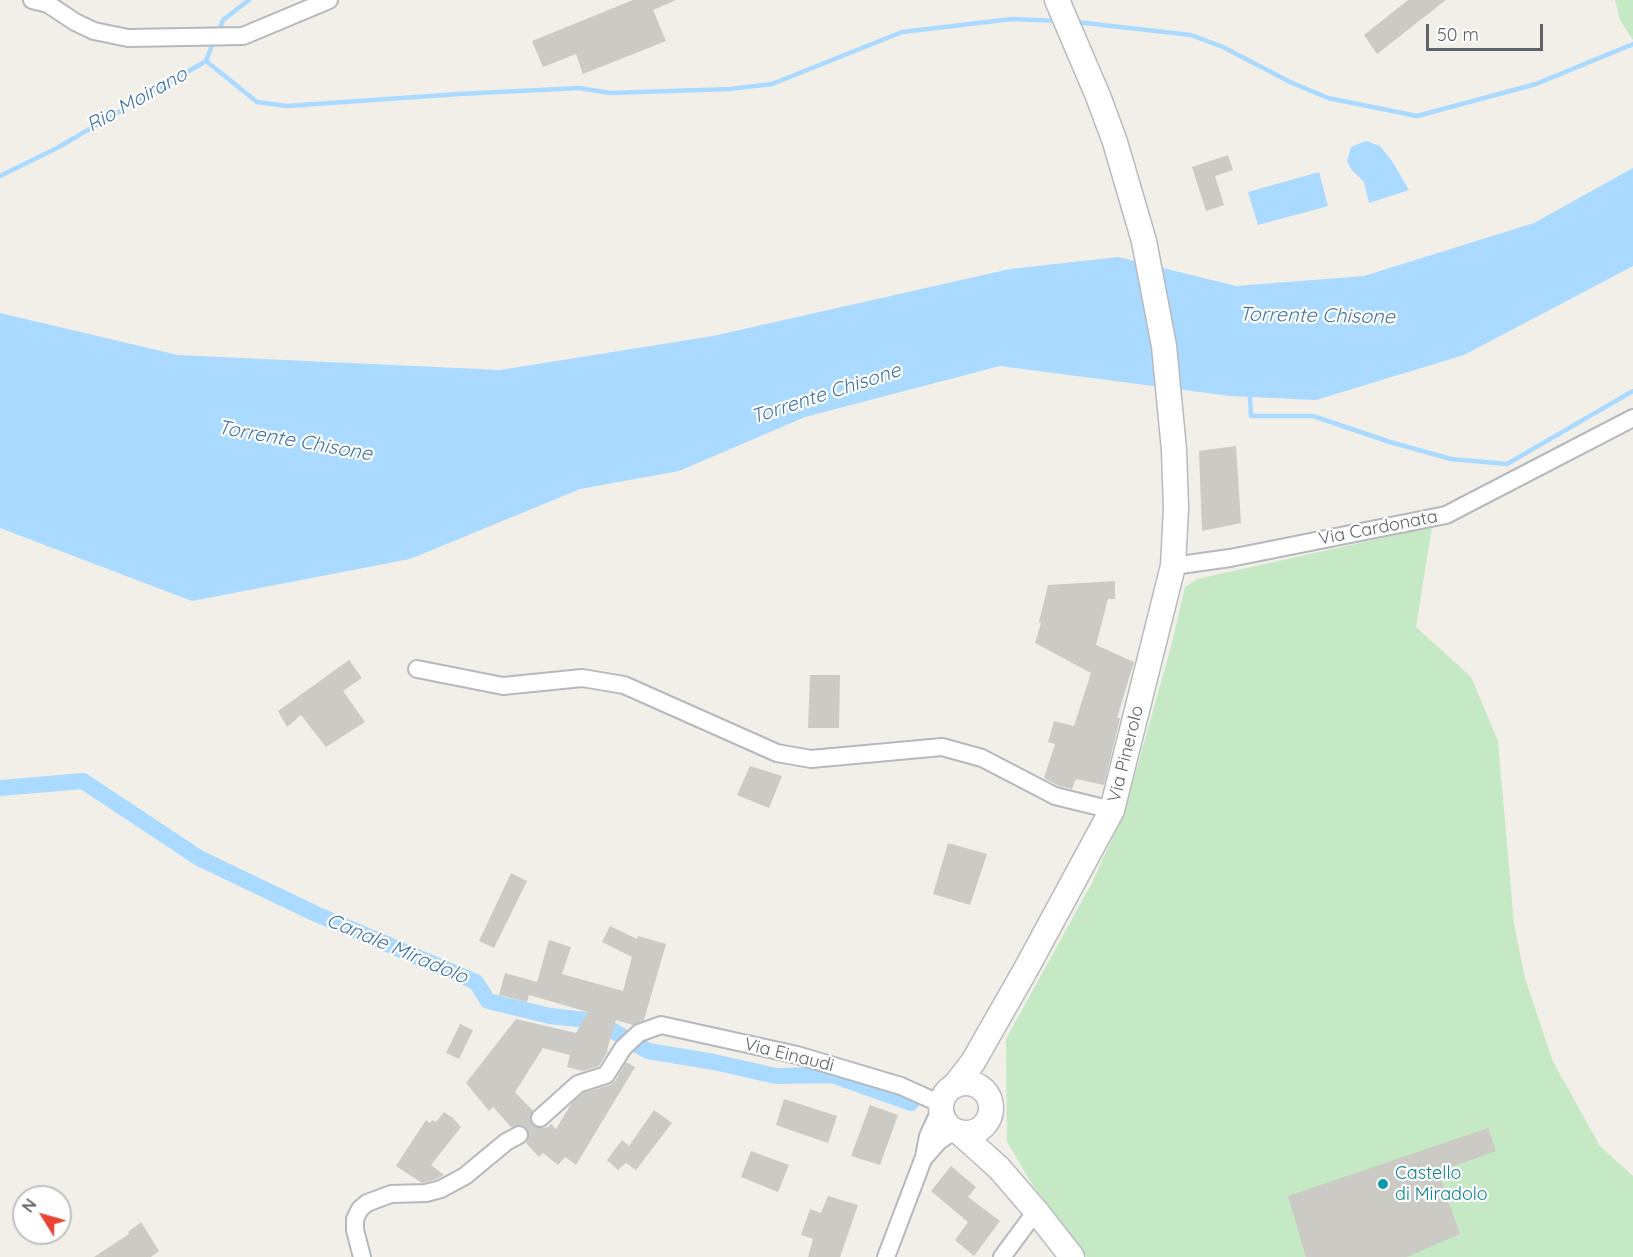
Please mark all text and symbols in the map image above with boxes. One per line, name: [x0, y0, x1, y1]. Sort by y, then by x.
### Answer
scale bar: [1429, 12, 1546, 50]
text: 50 m: [1437, 23, 1479, 46]
water label: Rio Moirano: [82, 63, 192, 137]
water label: Torrente Chisone: [1239, 303, 1395, 329]
water label: Torrente Chisone: [748, 358, 904, 430]
water label: Torrente Chisone: [216, 416, 374, 466]
street label: Via Cardonata: [1317, 506, 1439, 550]
street label: Via Pinerolo: [1104, 703, 1148, 805]
water label: Canale Miradolo: [323, 908, 471, 990]
street label: Via Einaudi: [742, 1033, 836, 1077]
place label: Castello di Miradolo: [1395, 1163, 1488, 1206]
marker: Castello di Miradolo: [1376, 1177, 1390, 1191]
north arrow: [12, 1185, 72, 1245]
text: N: [18, 1195, 41, 1216]

